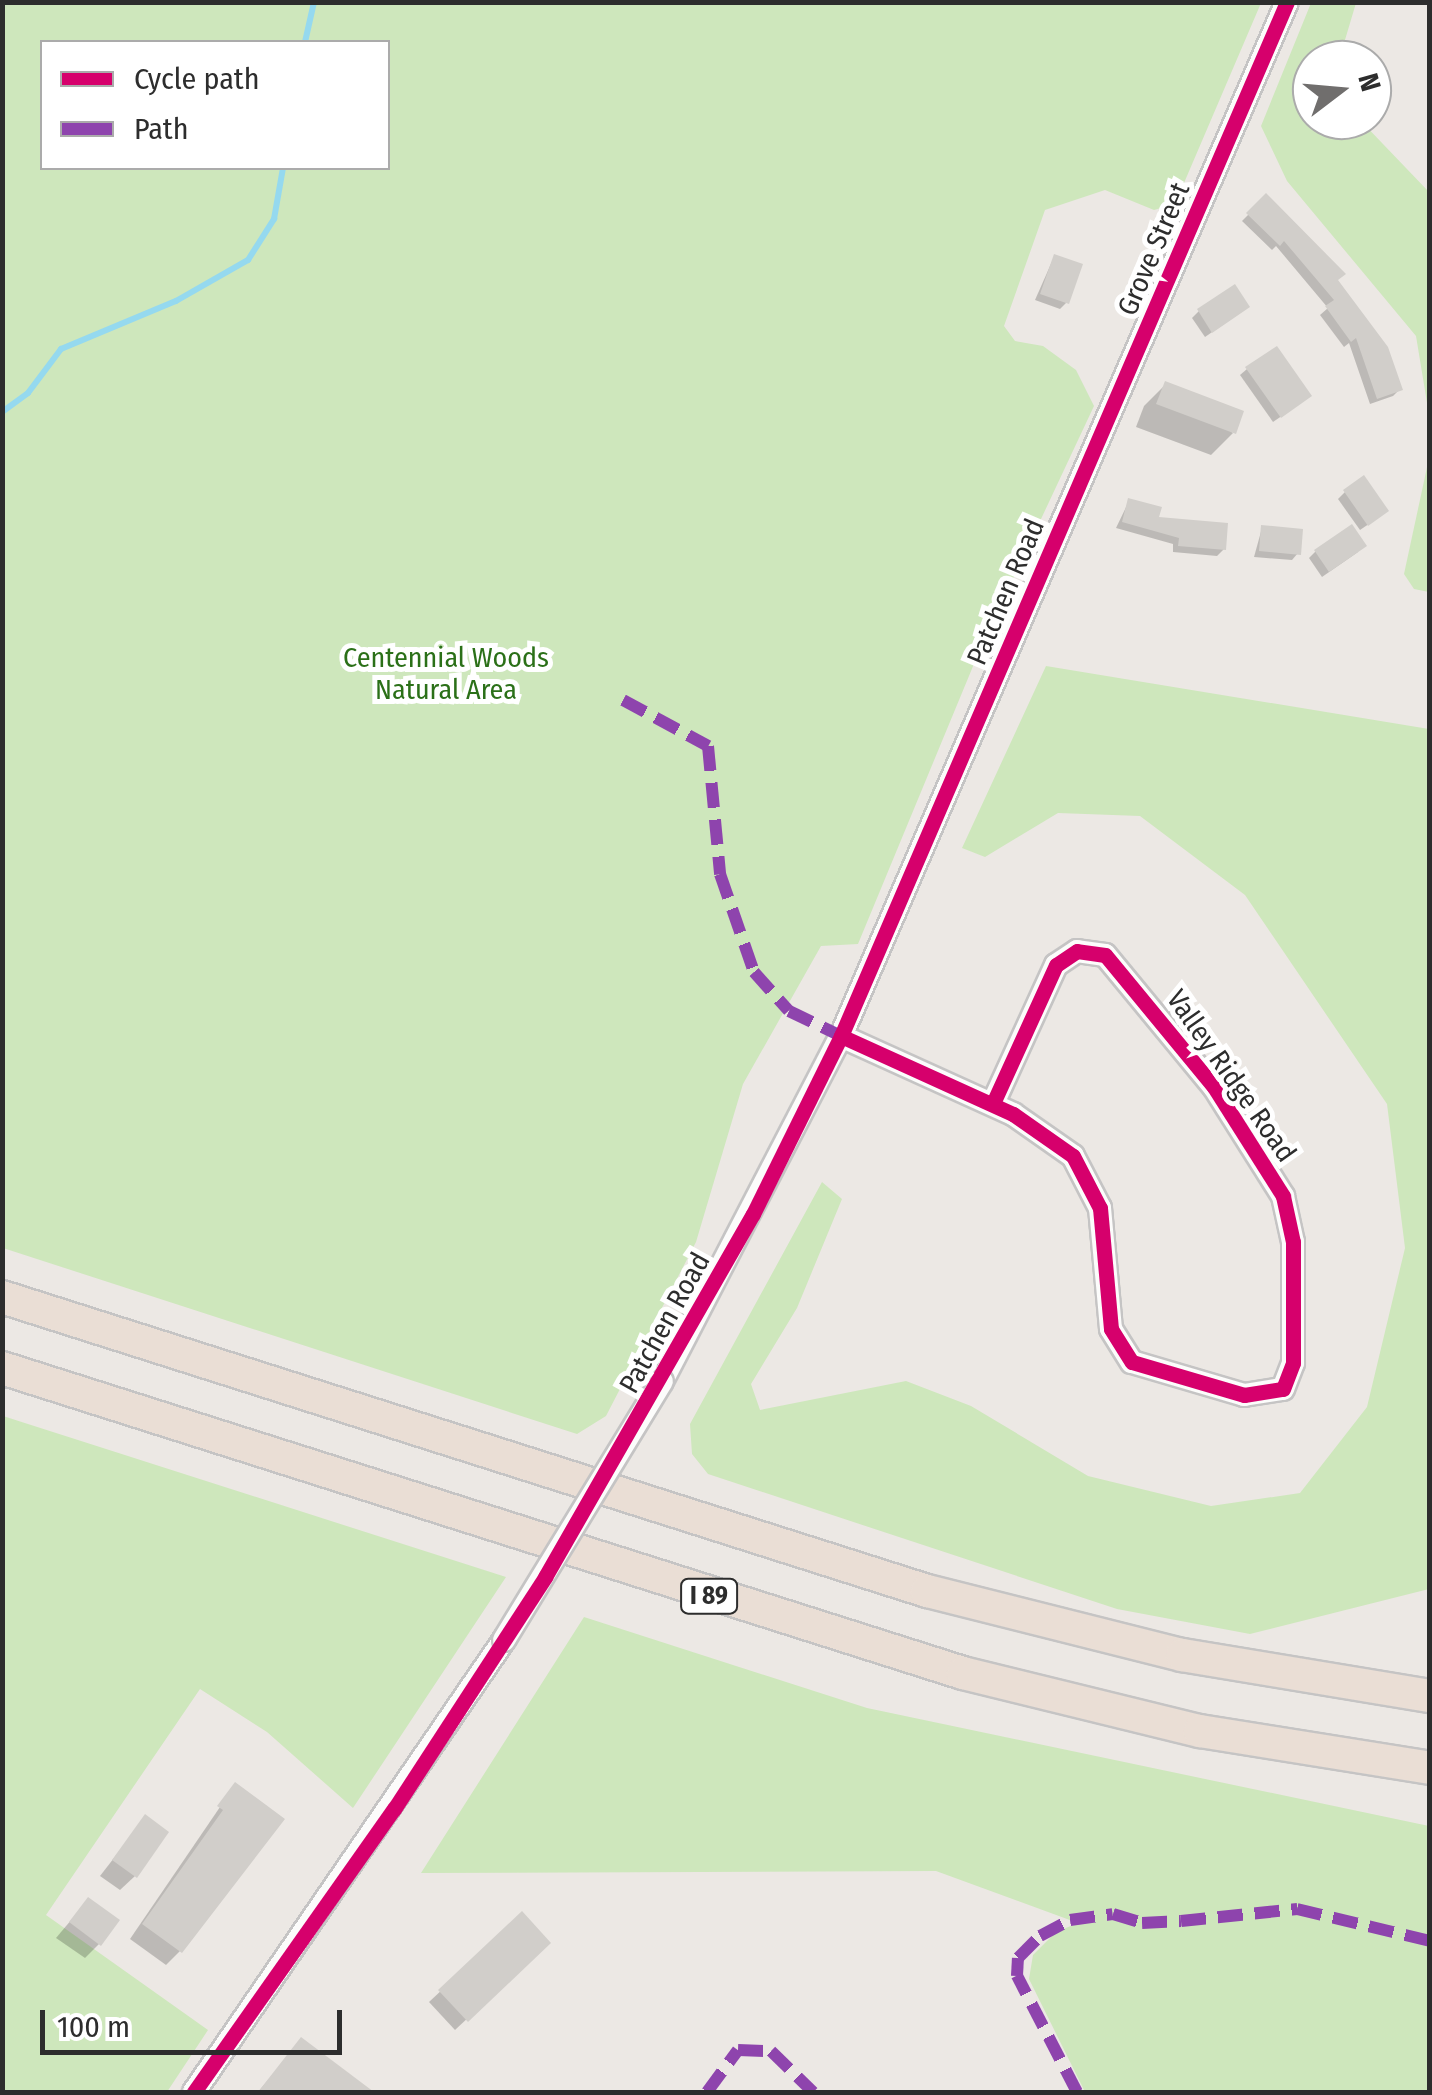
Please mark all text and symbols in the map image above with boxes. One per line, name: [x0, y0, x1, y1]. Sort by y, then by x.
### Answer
legend: [40, 40, 390, 170]
north arrow: [1292, 40, 1392, 140]
text: Cycle path: [134, 61, 260, 97]
text: N: [1351, 70, 1388, 95]
text: Path: [134, 111, 188, 147]
street label: Grove Street: [1111, 177, 1197, 321]
street label: Patchen Road: [960, 514, 1052, 670]
park label: Centennial Woods Natural Area: [343, 641, 549, 707]
street label: Valley Ridge Road: [1159, 983, 1303, 1169]
street label: Patchen Road: [613, 1247, 717, 1399]
road number: I 89: [679, 1576, 739, 1616]
scale bar: [45, 1990, 348, 2052]
text: 100 m: [57, 2009, 130, 2045]

